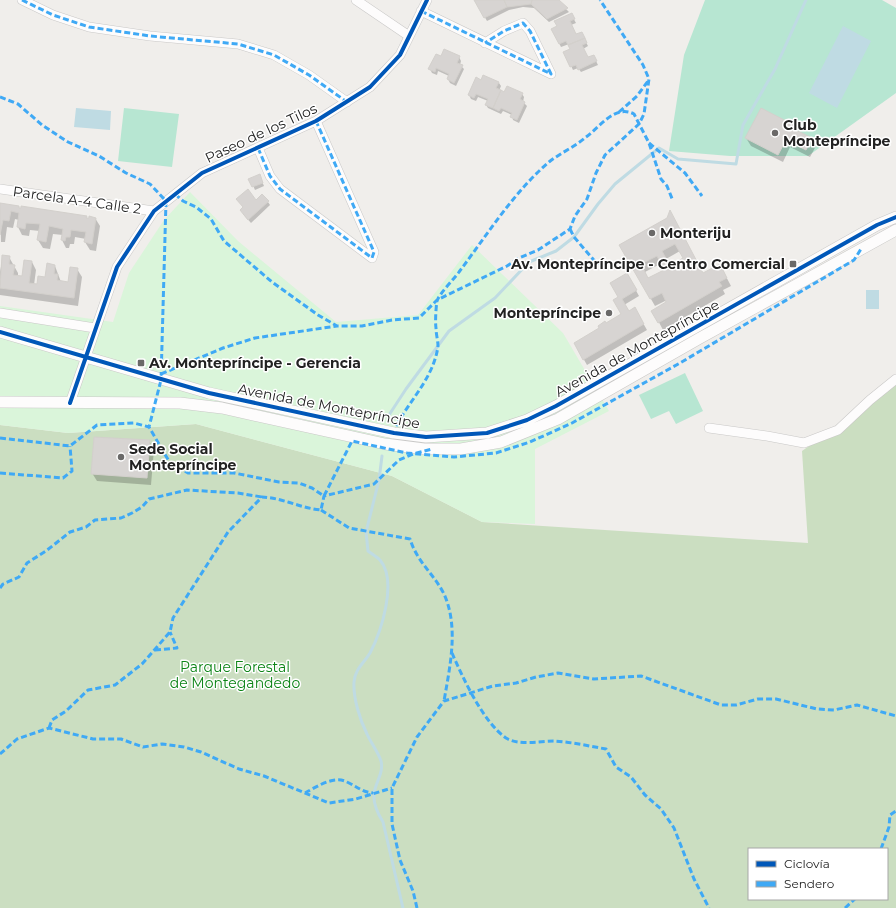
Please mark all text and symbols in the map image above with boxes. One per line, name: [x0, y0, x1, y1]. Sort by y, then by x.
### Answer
street label: Paseo de los Tilos: [202, 99, 320, 167]
place label: Club Montepríncipe: [783, 116, 891, 150]
marker: Club Montepríncipe: [770, 128, 780, 138]
street label: Parcela A-4 Calle 2: [12, 182, 142, 218]
place label: Monteriju: [660, 224, 731, 242]
marker: Monteriju: [647, 228, 657, 238]
place label: Av. Montepríncipe - Centro Comercial: [510, 255, 785, 273]
marker: Av. Montepríncipe - Centro Comercial: [788, 259, 798, 269]
street label: Avenida de Montepríncipe: [552, 295, 722, 401]
place label: Montepríncipe: [494, 304, 601, 322]
marker: Montepríncipe: [604, 308, 614, 318]
place label: Av. Montepríncipe - Gerencia: [148, 354, 361, 372]
marker: Av. Montepríncipe - Gerencia: [136, 358, 146, 368]
street label: Avenida de Montepríncipe: [236, 380, 422, 432]
place label: Sede Social Montepríncipe: [129, 440, 237, 474]
marker: Sede Social Montepríncipe: [116, 452, 126, 462]
park label: Parque Forestal de Montegandedo: [170, 658, 301, 692]
legend: [748, 848, 888, 900]
text: Ciclovía: [784, 856, 830, 871]
text: Sendero: [784, 876, 834, 891]

